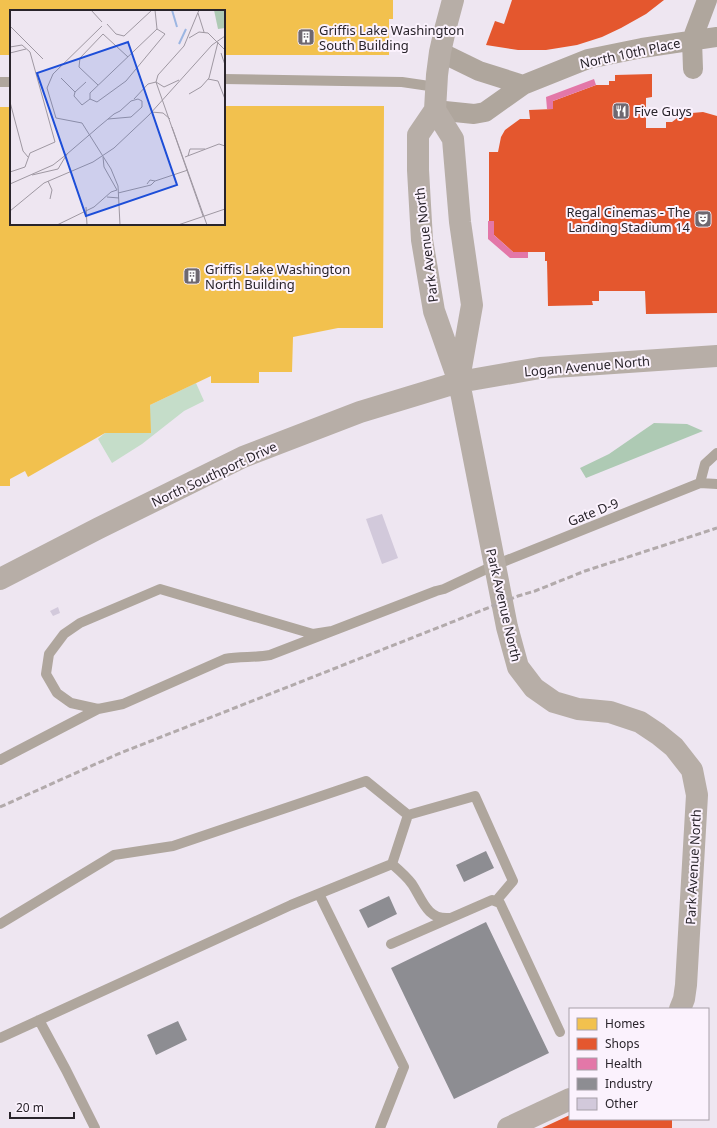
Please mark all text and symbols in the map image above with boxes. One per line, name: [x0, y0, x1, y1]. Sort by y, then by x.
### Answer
inset map: [10, 10, 225, 225]
place label: Griffis Lake Washington South Building: [319, 21, 464, 54]
building icon: Griffis Lake Washington South Building: [296, 27, 316, 47]
street label: North 10th Place: [578, 34, 682, 72]
restaurant icon: Five Guys: [611, 101, 631, 121]
place label: Five Guys: [634, 102, 692, 120]
street label: Park Avenue North: [410, 186, 442, 304]
place label: Regal Cinemas - The Landing Stadium 14: [566, 203, 691, 236]
theatre icon: Regal Cinemas - The Landing Stadium 14: [693, 209, 713, 229]
place label: Griffis Lake Washington North Building: [205, 260, 350, 293]
building icon: Griffis Lake Washington North Building: [182, 266, 202, 286]
street label: Logan Avenue North: [523, 352, 651, 380]
street label: North Southport Drive: [148, 437, 280, 511]
street label: Gate D-9: [565, 494, 621, 530]
street label: Park Avenue North: [482, 547, 526, 663]
street label: Park Avenue North: [681, 809, 705, 925]
legend: [569, 1008, 709, 1120]
text: Homes: [605, 1015, 645, 1032]
text: Shops: [605, 1035, 640, 1052]
text: Health: [605, 1055, 642, 1072]
text: Industry: [605, 1075, 653, 1092]
scale bar: [10, 1094, 74, 1120]
text: Other: [605, 1095, 638, 1112]
text: 20 m: [16, 1099, 44, 1116]

